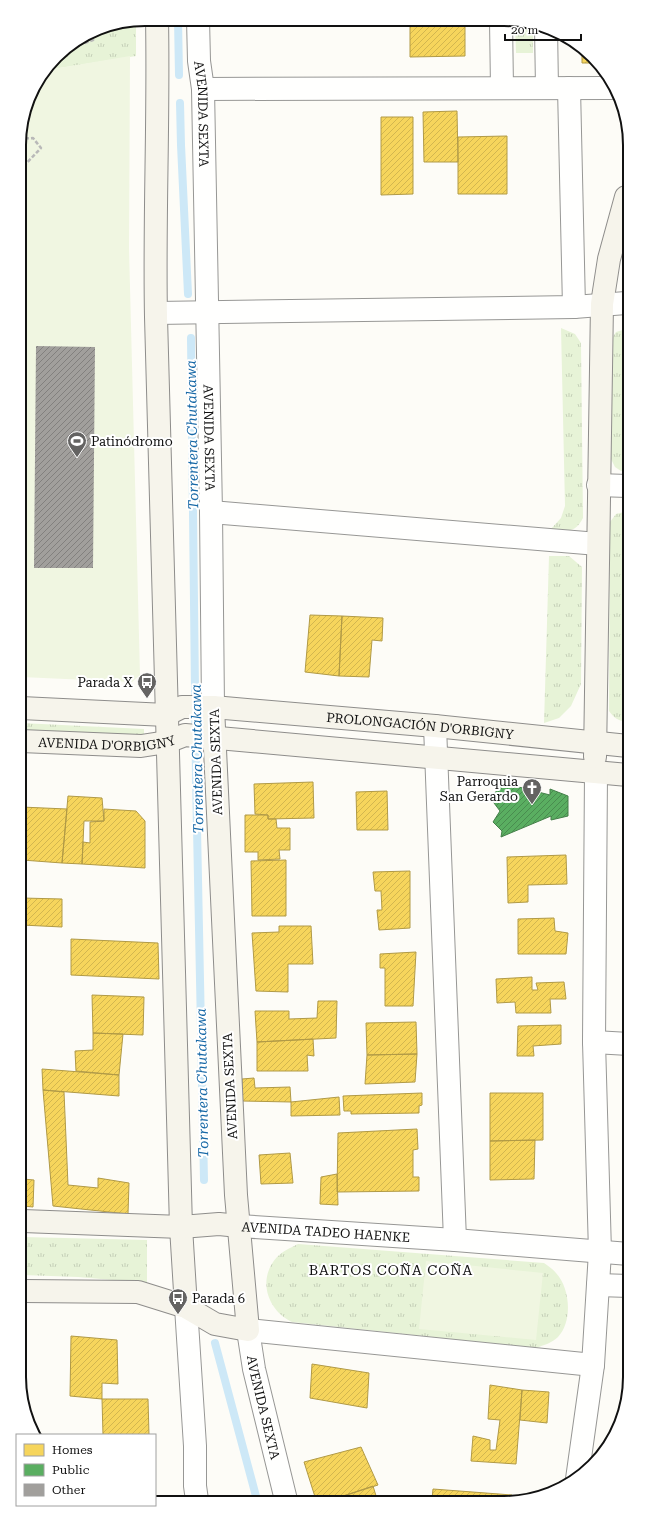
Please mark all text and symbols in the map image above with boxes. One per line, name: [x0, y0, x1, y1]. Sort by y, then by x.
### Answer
scale bar: [505, 16, 581, 42]
text: 20 m: [511, 23, 538, 37]
street label: AVENIDA SEXTA: [192, 60, 212, 167]
water label: Torrentera Chutakawa: [183, 360, 201, 510]
street label: AVENIDA SEXTA: [201, 384, 218, 491]
sports icon: Patinódromo: [66, 430, 88, 458]
place label: Patinódromo: [91, 434, 173, 449]
bus stop icon: Parada X: [136, 671, 158, 699]
place label: Parada X: [78, 675, 133, 690]
water label: Torrentera Chutakawa: [188, 684, 206, 834]
street label: AVENIDA SEXTA: [207, 709, 225, 815]
street label: PROLONGACIÓN D'ORBIGNY: [326, 709, 515, 742]
street label: AVENIDA D'ORBIGNY: [38, 732, 178, 754]
place label: Parroquia San Gerardo: [440, 774, 518, 804]
church icon: Parroquia San Gerardo: [521, 777, 543, 805]
water label: Torrentera Chutakawa: [193, 1008, 211, 1158]
street label: AVENIDA SEXTA: [220, 1032, 240, 1140]
street label: AVENIDA TADEO HAENKE: [241, 1219, 411, 1245]
district label: BARTOS COÑA COÑA: [309, 1262, 473, 1278]
bus stop icon: Parada 6: [167, 1287, 189, 1315]
place label: Parada 6: [192, 1291, 245, 1306]
street label: AVENIDA SEXTA: [244, 1354, 283, 1461]
legend: [16, 1434, 156, 1506]
text: Homes: [52, 1443, 93, 1457]
text: Public: [52, 1463, 90, 1477]
text: Other: [52, 1483, 85, 1497]

